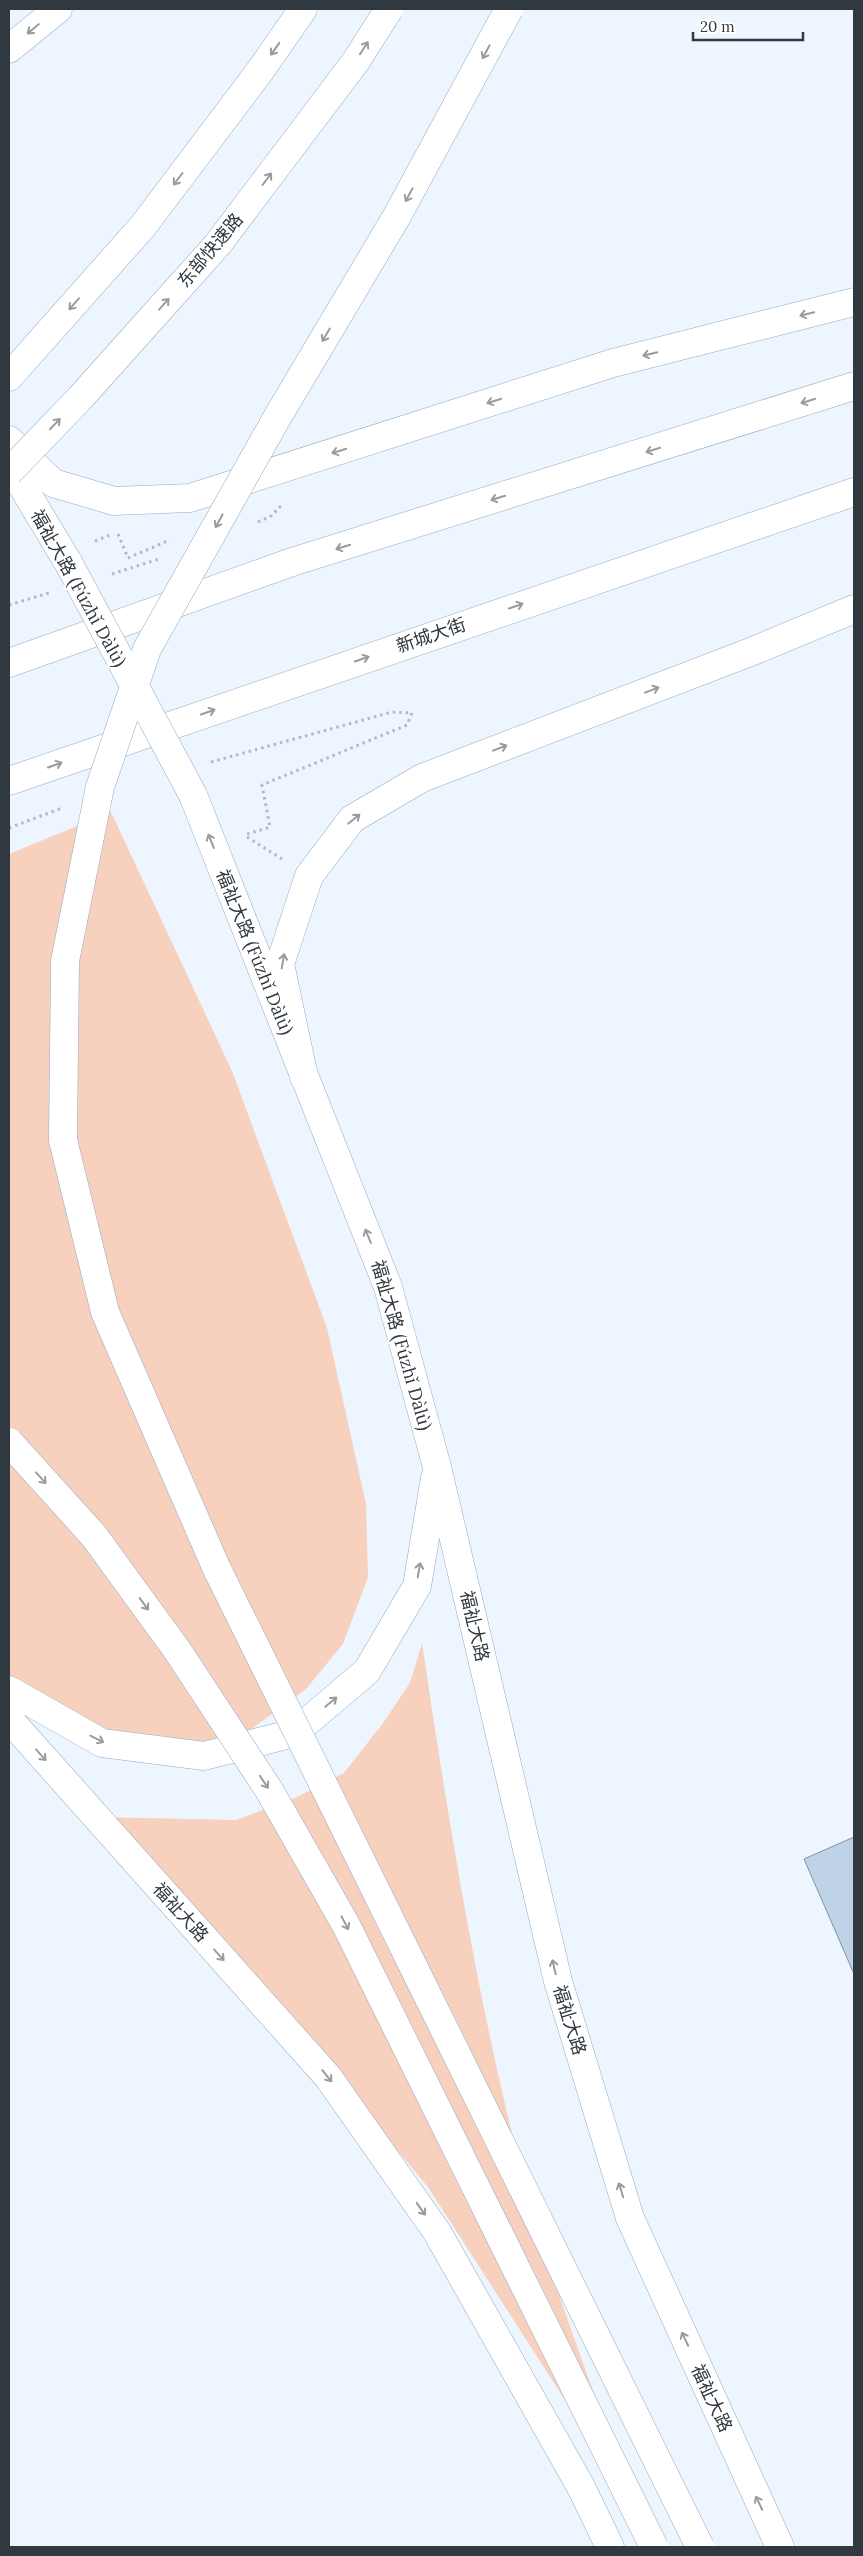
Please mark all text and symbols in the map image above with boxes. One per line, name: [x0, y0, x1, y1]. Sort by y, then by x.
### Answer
scale bar: [693, 10, 803, 42]
text: 20 m: [700, 17, 735, 36]
one-way arrow: [27, 23, 40, 35]
one-way arrow: [270, 42, 280, 56]
one-way arrow: [359, 42, 369, 56]
one-way arrow: [481, 44, 491, 59]
one-way arrow: [173, 172, 183, 186]
one-way arrow: [262, 172, 272, 186]
one-way arrow: [404, 187, 414, 202]
street label: 东部快速路: [172, 208, 248, 292]
one-way arrow: [68, 297, 80, 310]
one-way arrow: [158, 298, 170, 311]
one-way arrow: [799, 310, 815, 319]
one-way arrow: [321, 327, 331, 341]
one-way arrow: [642, 350, 658, 359]
one-way arrow: [486, 397, 502, 407]
one-way arrow: [801, 397, 816, 406]
one-way arrow: [49, 418, 61, 431]
one-way arrow: [332, 446, 348, 456]
one-way arrow: [645, 446, 661, 456]
one-way arrow: [490, 494, 506, 504]
street label: 福祉大路 (Fúzhǐ Dàlù): [26, 505, 132, 671]
one-way arrow: [213, 513, 223, 527]
one-way arrow: [335, 542, 351, 552]
one-way arrow: [507, 601, 523, 610]
street label: 新城大街: [393, 612, 469, 658]
one-way arrow: [354, 654, 369, 663]
one-way arrow: [643, 685, 659, 694]
one-way arrow: [200, 707, 216, 716]
one-way arrow: [492, 743, 507, 752]
one-way arrow: [47, 760, 62, 769]
one-way arrow: [348, 813, 361, 824]
one-way arrow: [206, 834, 215, 849]
street label: 福祉大路 (Fúzhǐ Dàlù): [211, 866, 299, 1038]
one-way arrow: [278, 953, 288, 969]
one-way arrow: [363, 1229, 372, 1244]
street label: 福祉大路 (Fúzhǐ Dàlù): [367, 1257, 437, 1433]
one-way arrow: [36, 1472, 47, 1485]
one-way arrow: [415, 1562, 425, 1578]
street label: 福祉大路: [456, 1588, 494, 1664]
one-way arrow: [138, 1597, 149, 1610]
one-way arrow: [324, 1696, 337, 1708]
one-way arrow: [89, 1735, 104, 1744]
one-way arrow: [35, 1749, 47, 1762]
one-way arrow: [259, 1775, 270, 1789]
street label: 福祉大路: [148, 1878, 214, 1946]
one-way arrow: [340, 1916, 350, 1931]
one-way arrow: [213, 1948, 225, 1961]
one-way arrow: [549, 1960, 558, 1976]
street label: 福祉大路: [548, 1982, 592, 2058]
one-way arrow: [321, 2070, 332, 2083]
one-way arrow: [616, 2182, 625, 2198]
one-way arrow: [416, 2202, 426, 2216]
one-way arrow: [679, 2332, 689, 2347]
street label: 福祉大路: [686, 2361, 738, 2435]
one-way arrow: [754, 2496, 764, 2511]

